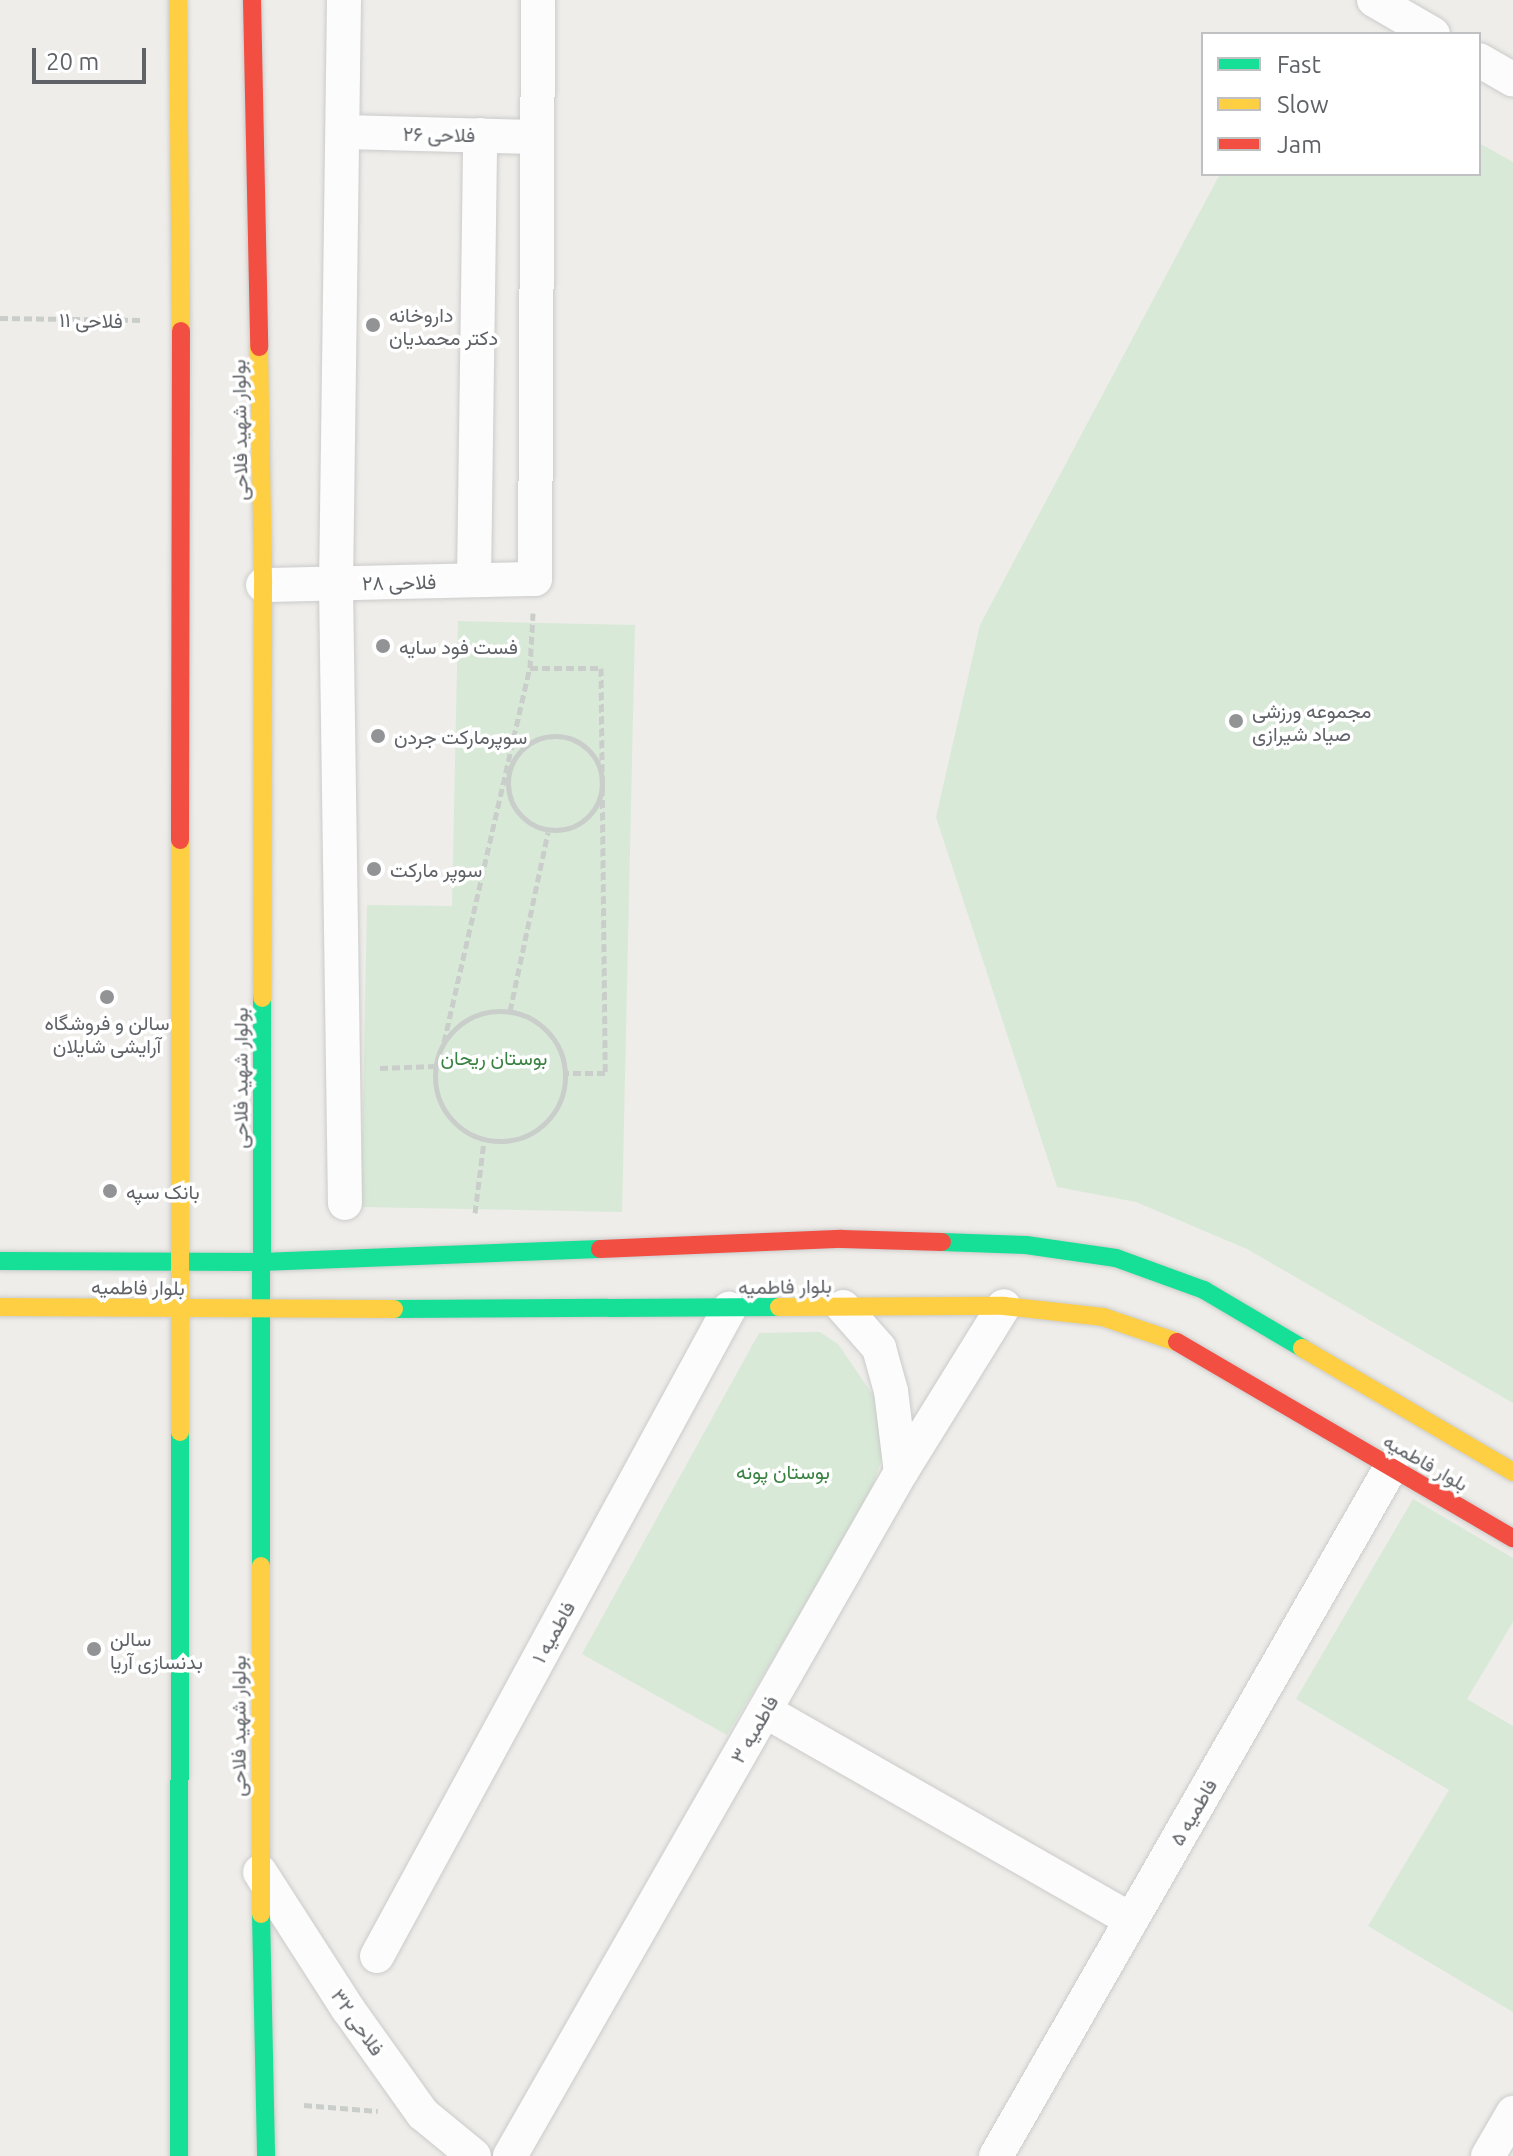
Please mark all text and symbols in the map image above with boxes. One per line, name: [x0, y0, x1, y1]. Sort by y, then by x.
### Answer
scale bar: [36, 32, 150, 82]
legend: [1201, 32, 1481, 176]
text: 20 m: [46, 48, 99, 75]
text: Fast: [1277, 51, 1321, 78]
text: Slow: [1277, 91, 1329, 118]
street label: فلاحی ۲۶: [403, 121, 475, 147]
text: Jam: [1277, 131, 1322, 158]
place label: داروخانه دکتر محمدیان: [389, 302, 498, 349]
street label: فلاحی ۱۱: [59, 307, 123, 333]
marker: داروخانه دکتر محمدیان: [364, 316, 382, 334]
street label: بولوار شهید فلاحی: [226, 359, 252, 501]
street label: فلاحی ۲۸: [362, 569, 436, 595]
place label: فست فود سایه: [399, 634, 518, 658]
marker: فست فود سایه: [374, 637, 392, 655]
place label: مجموعه ورزشی صیاد شیرازی: [1252, 698, 1372, 745]
marker: مجموعه ورزشی صیاد شیرازی: [1227, 712, 1245, 730]
place label: سوپرمارکت جردن: [394, 724, 527, 748]
marker: سوپرمارکت جردن: [369, 727, 387, 745]
place label: سوپر مارکت: [390, 857, 482, 881]
marker: سوپر مارکت: [365, 860, 383, 878]
marker: سالن و فروشگاه آرایشی شایلان: [98, 988, 116, 1006]
street label: بولوار شهید فلاحی: [228, 1007, 252, 1149]
place label: سالن و فروشگاه آرایشی شایلان: [44, 1010, 170, 1057]
park label: بوستان ریحان: [440, 1045, 548, 1069]
place label: بانک سپه: [126, 1179, 200, 1203]
marker: بانک سپه: [101, 1182, 119, 1200]
street label: بلوار فاطمیه: [738, 1273, 832, 1299]
street label: بلوار فاطمیه: [91, 1274, 185, 1300]
street label: بلوار فاطمیه: [1379, 1428, 1473, 1496]
park label: بوستان پونه: [736, 1459, 830, 1483]
street label: فاطمیه ۱: [526, 1597, 580, 1667]
place label: سالن بدنسازی آریا: [110, 1626, 203, 1673]
marker: سالن بدنسازی آریا: [85, 1640, 103, 1658]
street label: بولوار شهید فلاحی: [226, 1655, 250, 1797]
street label: فاطمیه ۳: [725, 1691, 783, 1767]
street label: فاطمیه ۵: [1164, 1774, 1222, 1850]
street label: فلاحی ۳۲: [326, 1984, 390, 2060]

